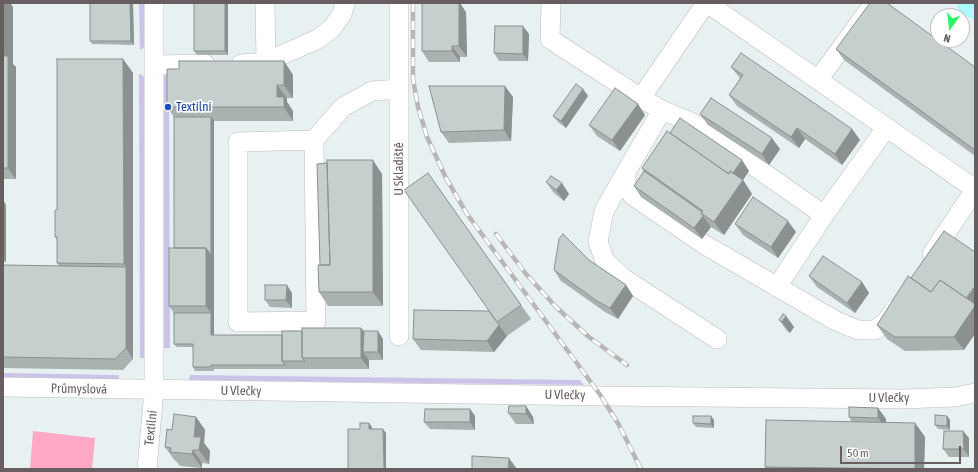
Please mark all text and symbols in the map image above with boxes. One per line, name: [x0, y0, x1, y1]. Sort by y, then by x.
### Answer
north arrow: [930, 8, 970, 48]
text: N: [942, 32, 952, 45]
place label: Textilní: [176, 99, 211, 115]
marker: Textilní: [163, 102, 173, 112]
street label: U Skladiště: [391, 142, 407, 196]
street label: Průmyslová: [51, 381, 107, 397]
street label: U Vlečky: [220, 383, 262, 399]
street label: U Vlečky: [544, 387, 586, 403]
street label: U Vlečky: [869, 390, 909, 406]
street label: Textilní: [141, 410, 161, 446]
scale bar: [842, 438, 963, 464]
text: 50 m: [847, 446, 869, 460]

